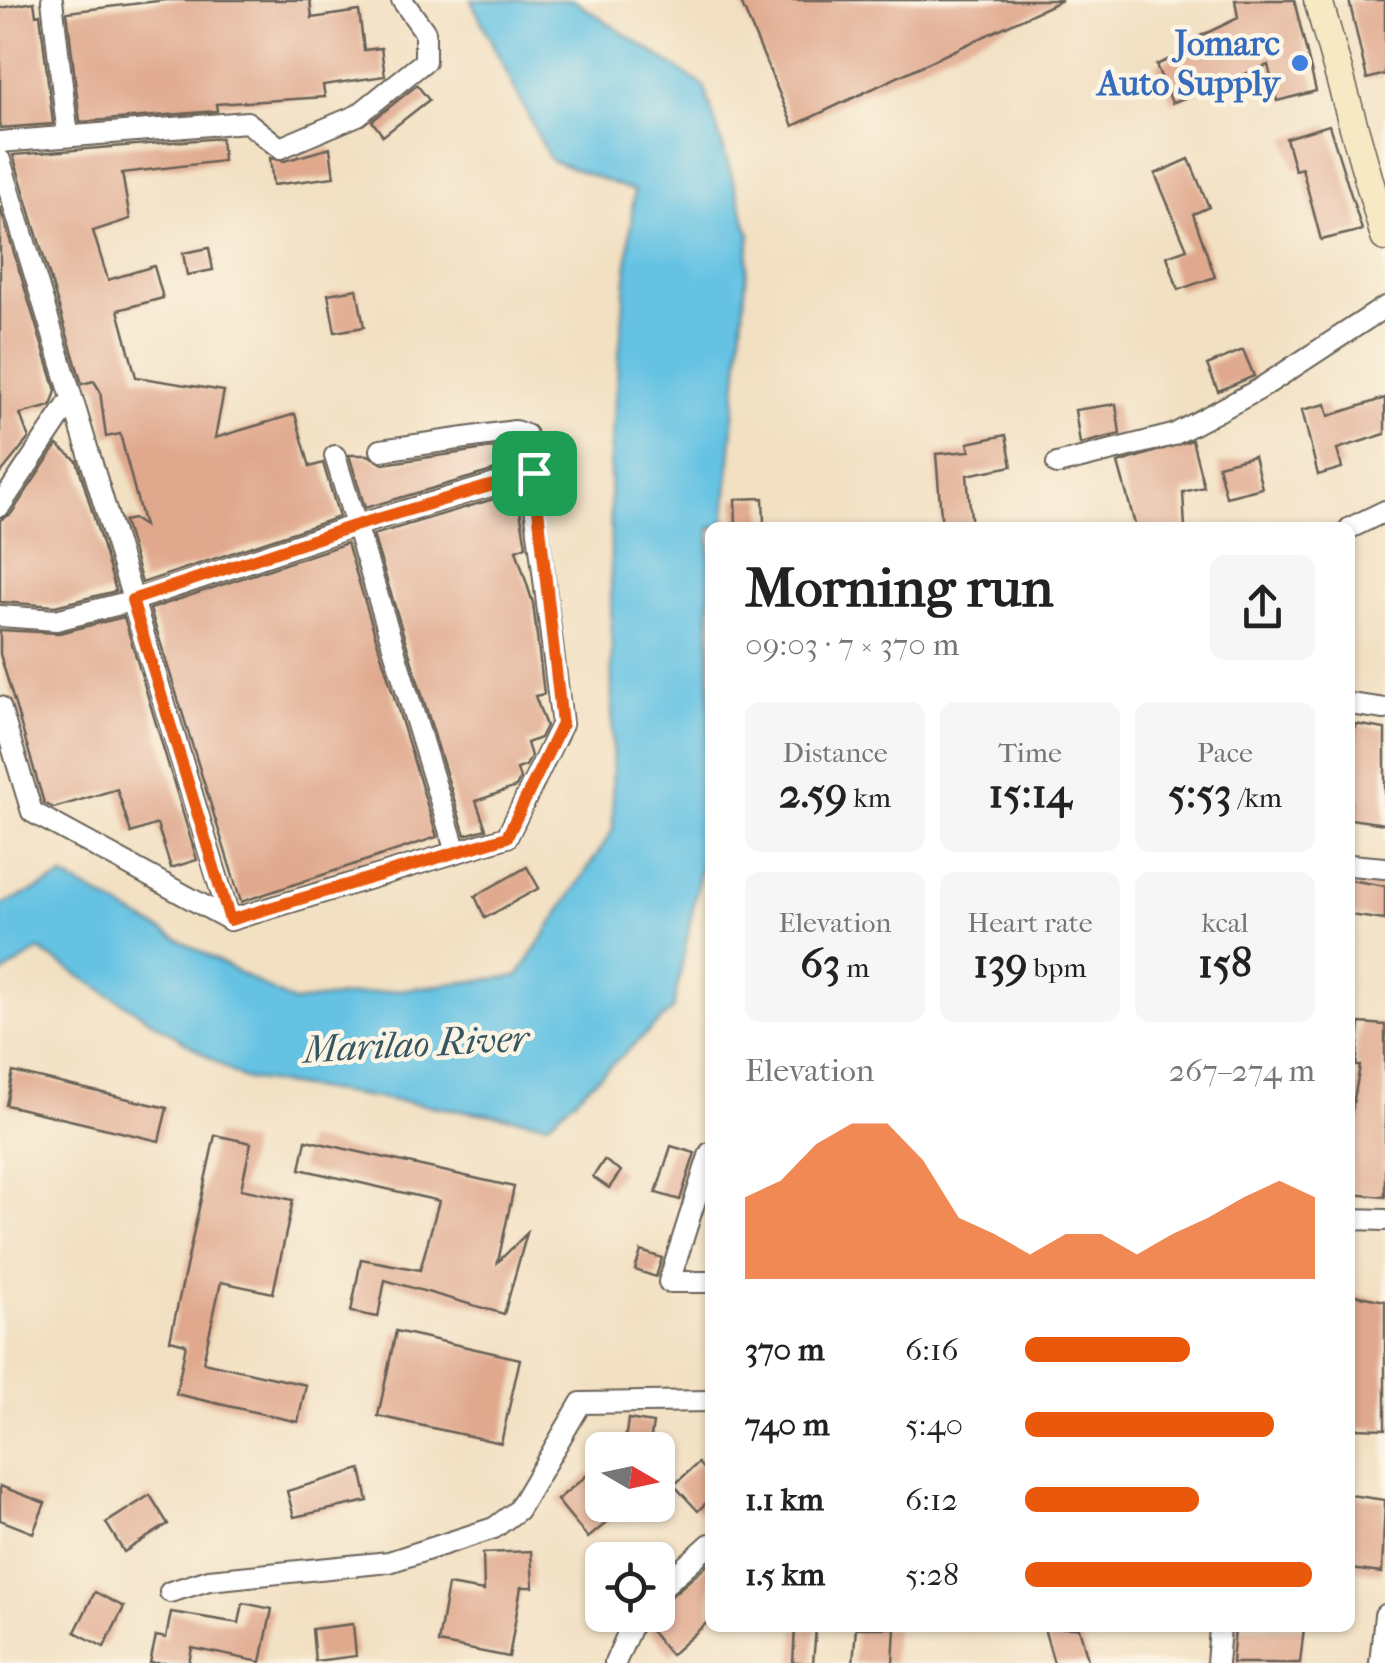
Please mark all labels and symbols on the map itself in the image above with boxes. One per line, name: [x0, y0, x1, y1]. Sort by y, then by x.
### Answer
place label: Jomarc Auto Supply: [1095, 23, 1282, 104]
marker: Jomarc Auto Supply: [1289, 52, 1311, 74]
pin: [492, 431, 577, 516]
water label: Marilao River: [299, 1015, 533, 1073]
north arrow: [585, 1432, 675, 1522]

